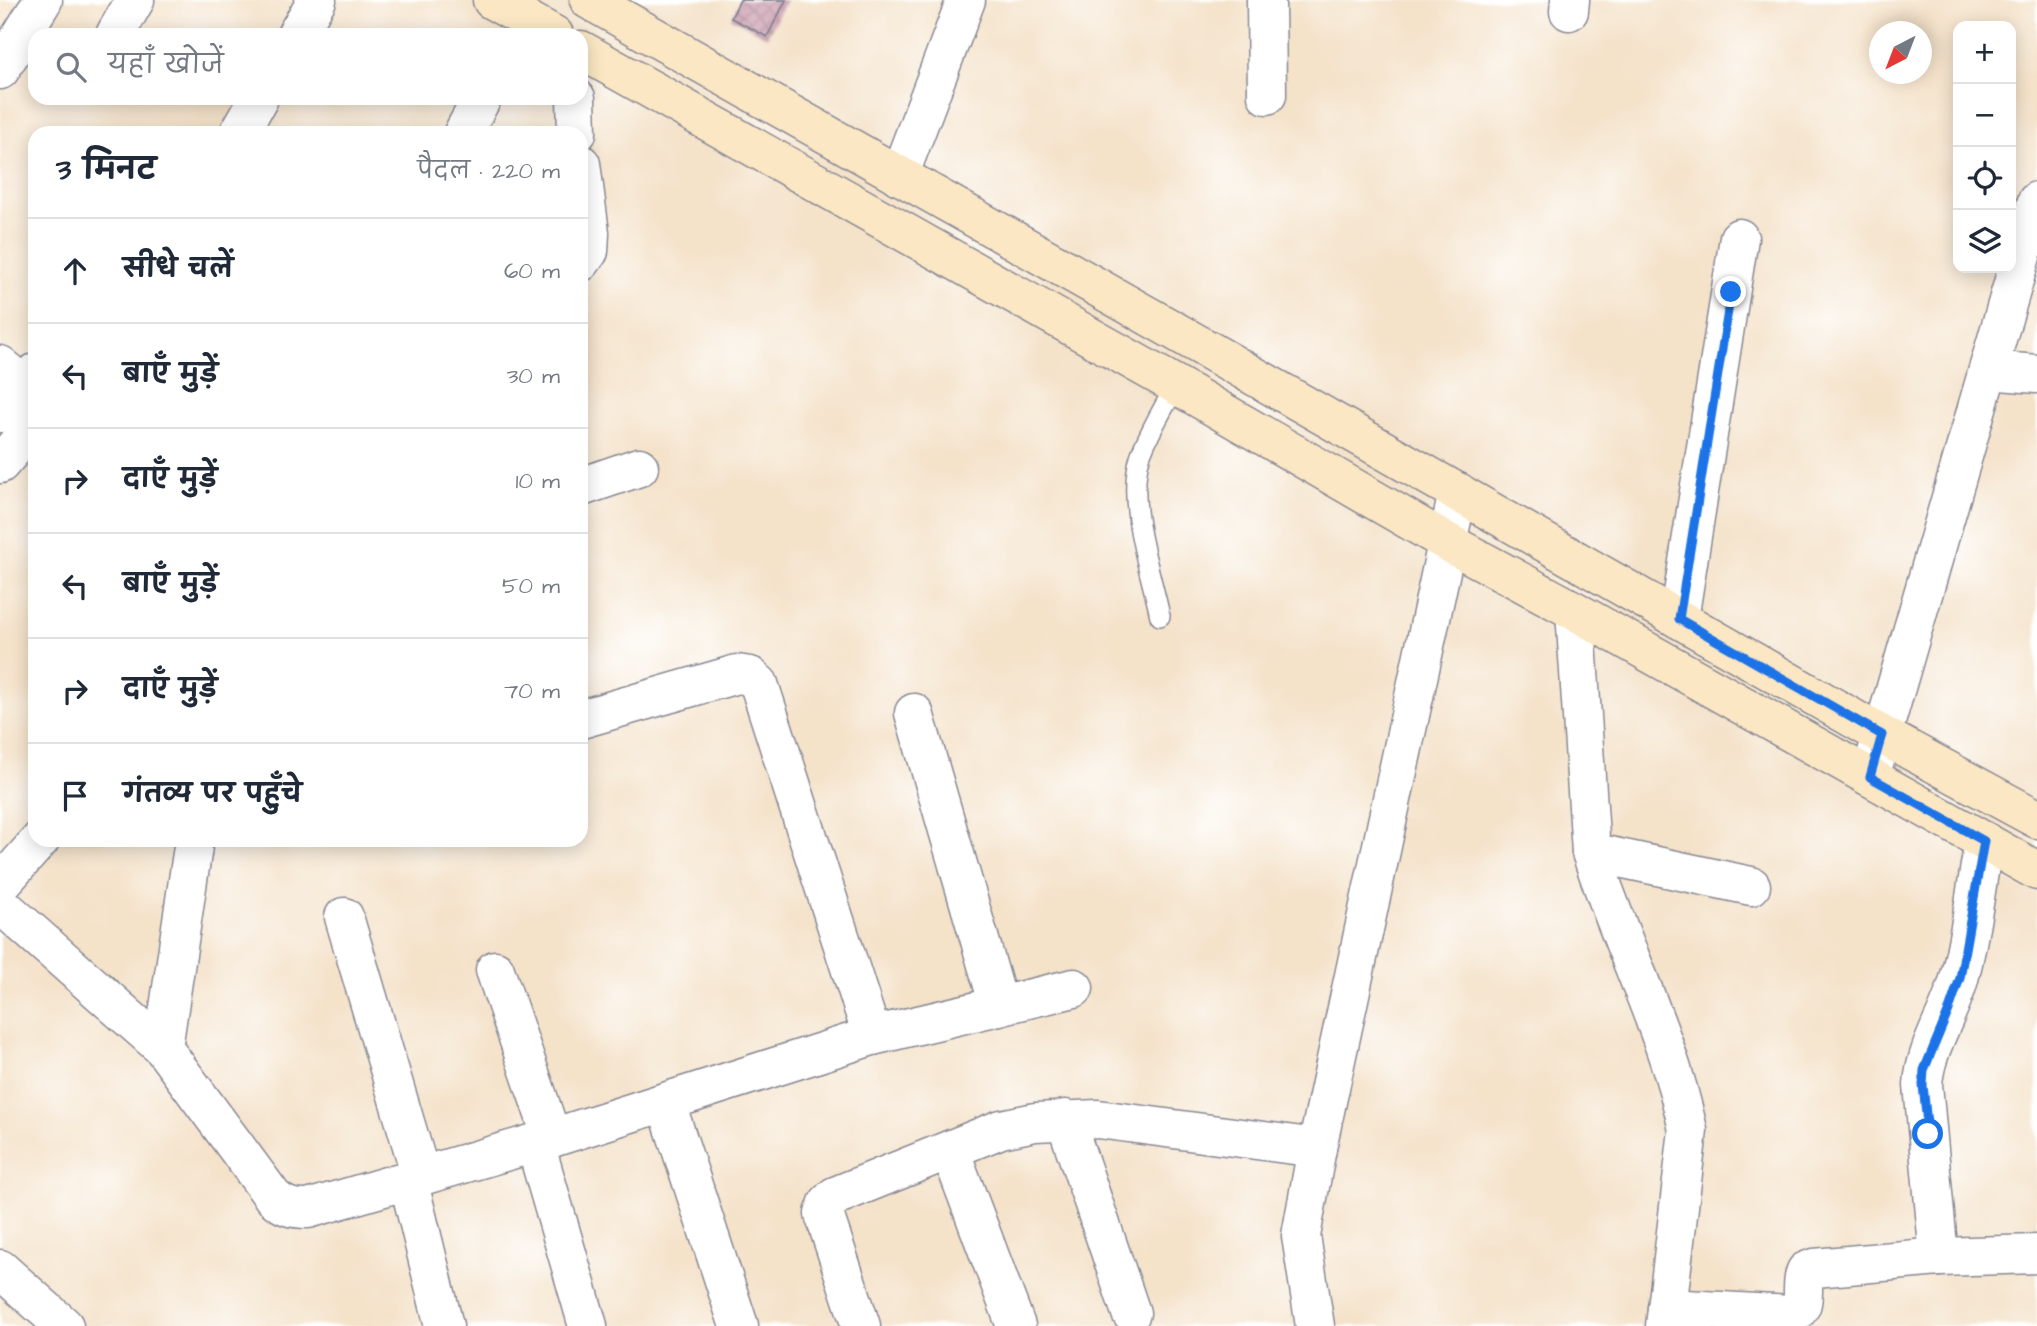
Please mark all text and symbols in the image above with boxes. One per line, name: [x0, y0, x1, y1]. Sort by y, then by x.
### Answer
north arrow: [1869, 21, 1932, 84]
map controls: [1953, 21, 2016, 273]
button: +: [1953, 21, 2016, 84]
search box: [28, 28, 588, 105]
text: यहाँ खोजें: [108, 47, 224, 83]
icon: search: [52, 48, 90, 86]
button: −: [1953, 84, 2016, 147]
button: locate: [1953, 147, 2016, 210]
text: 3 मिनट: [56, 149, 156, 191]
text: पैदल · 220 m: [417, 155, 560, 187]
button: layers: [1953, 210, 2016, 273]
text: सीधे चलें: [123, 251, 233, 287]
icon: ahead: [56, 252, 94, 290]
text: 60 m: [504, 255, 560, 287]
route end: [1715, 276, 1746, 307]
text: बाएँ मुड़ें: [123, 356, 218, 392]
icon: left: [56, 357, 94, 395]
text: 30 m: [507, 360, 560, 392]
text: दाएँ मुड़ें: [123, 461, 217, 497]
icon: right: [56, 462, 94, 500]
text: 10 m: [515, 465, 560, 497]
text: बाएँ मुड़ें: [123, 566, 218, 602]
icon: left: [56, 567, 94, 605]
text: 50 m: [502, 570, 560, 602]
text: दाएँ मुड़ें: [123, 671, 217, 707]
icon: right: [56, 672, 94, 710]
text: 70 m: [504, 675, 560, 707]
text: गंतव्य पर पहुँचे: [123, 776, 302, 812]
icon: arrive: [56, 777, 94, 815]
route start: [1912, 1118, 1943, 1149]

